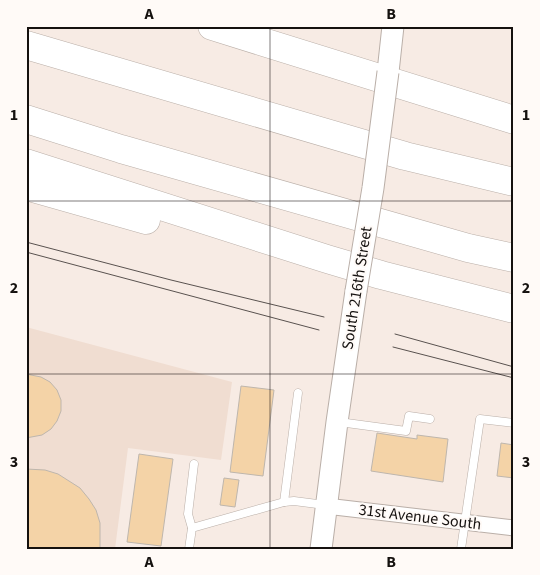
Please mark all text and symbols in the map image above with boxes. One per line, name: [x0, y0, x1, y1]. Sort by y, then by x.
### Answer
text: A: [143, 3, 154, 25]
text: B: [386, 3, 396, 25]
text: 1: [10, 104, 18, 126]
text: 1: [522, 104, 530, 126]
street label: South 216th Street: [336, 224, 378, 351]
text: 2: [10, 277, 18, 299]
text: 2: [522, 277, 530, 299]
text: 3: [10, 451, 18, 473]
text: 3: [522, 451, 530, 473]
street label: 31st Avenue South: [357, 499, 483, 535]
text: A: [143, 551, 154, 573]
text: B: [386, 551, 396, 573]

